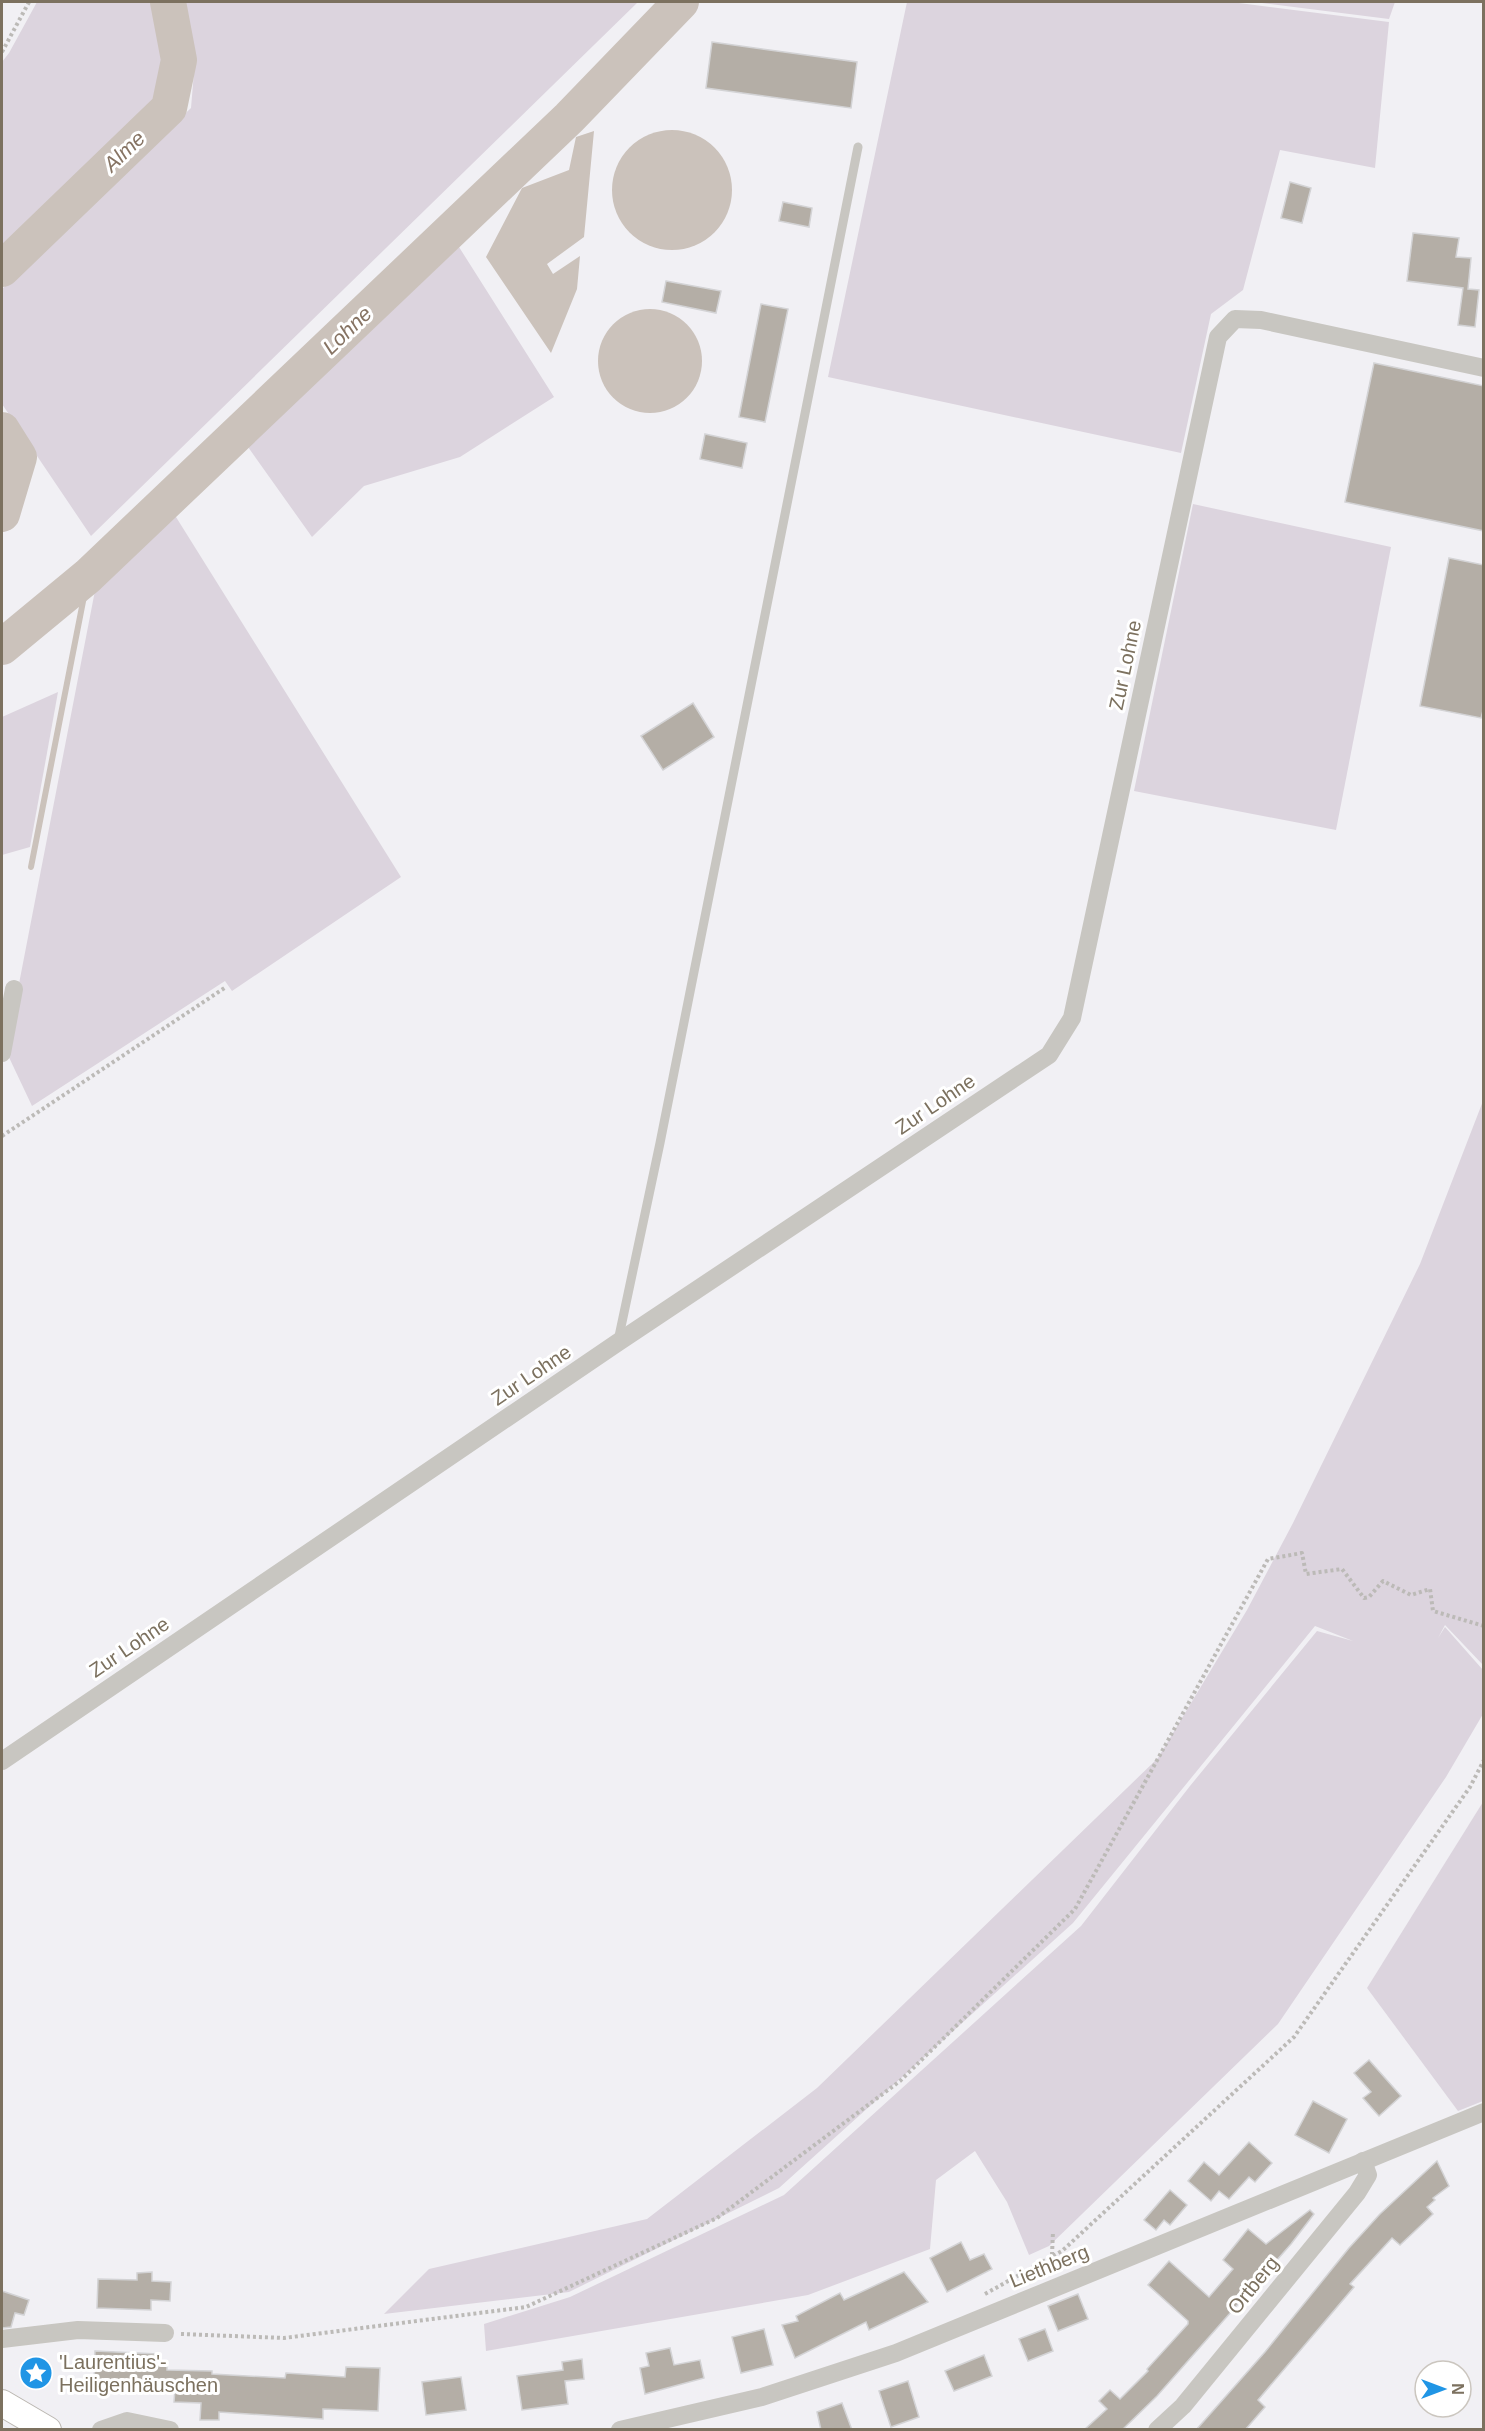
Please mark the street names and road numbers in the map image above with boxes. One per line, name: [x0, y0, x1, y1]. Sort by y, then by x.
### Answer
street label: Zur Lohne: [1105, 618, 1145, 712]
street label: Zur Lohne: [891, 1069, 979, 1139]
street label: Zur Lohne: [487, 1340, 575, 1410]
street label: Zur Lohne: [85, 1612, 173, 1682]
street label: Liethberg: [1006, 2240, 1092, 2292]
street label: Ortberg: [1223, 2252, 1283, 2318]

